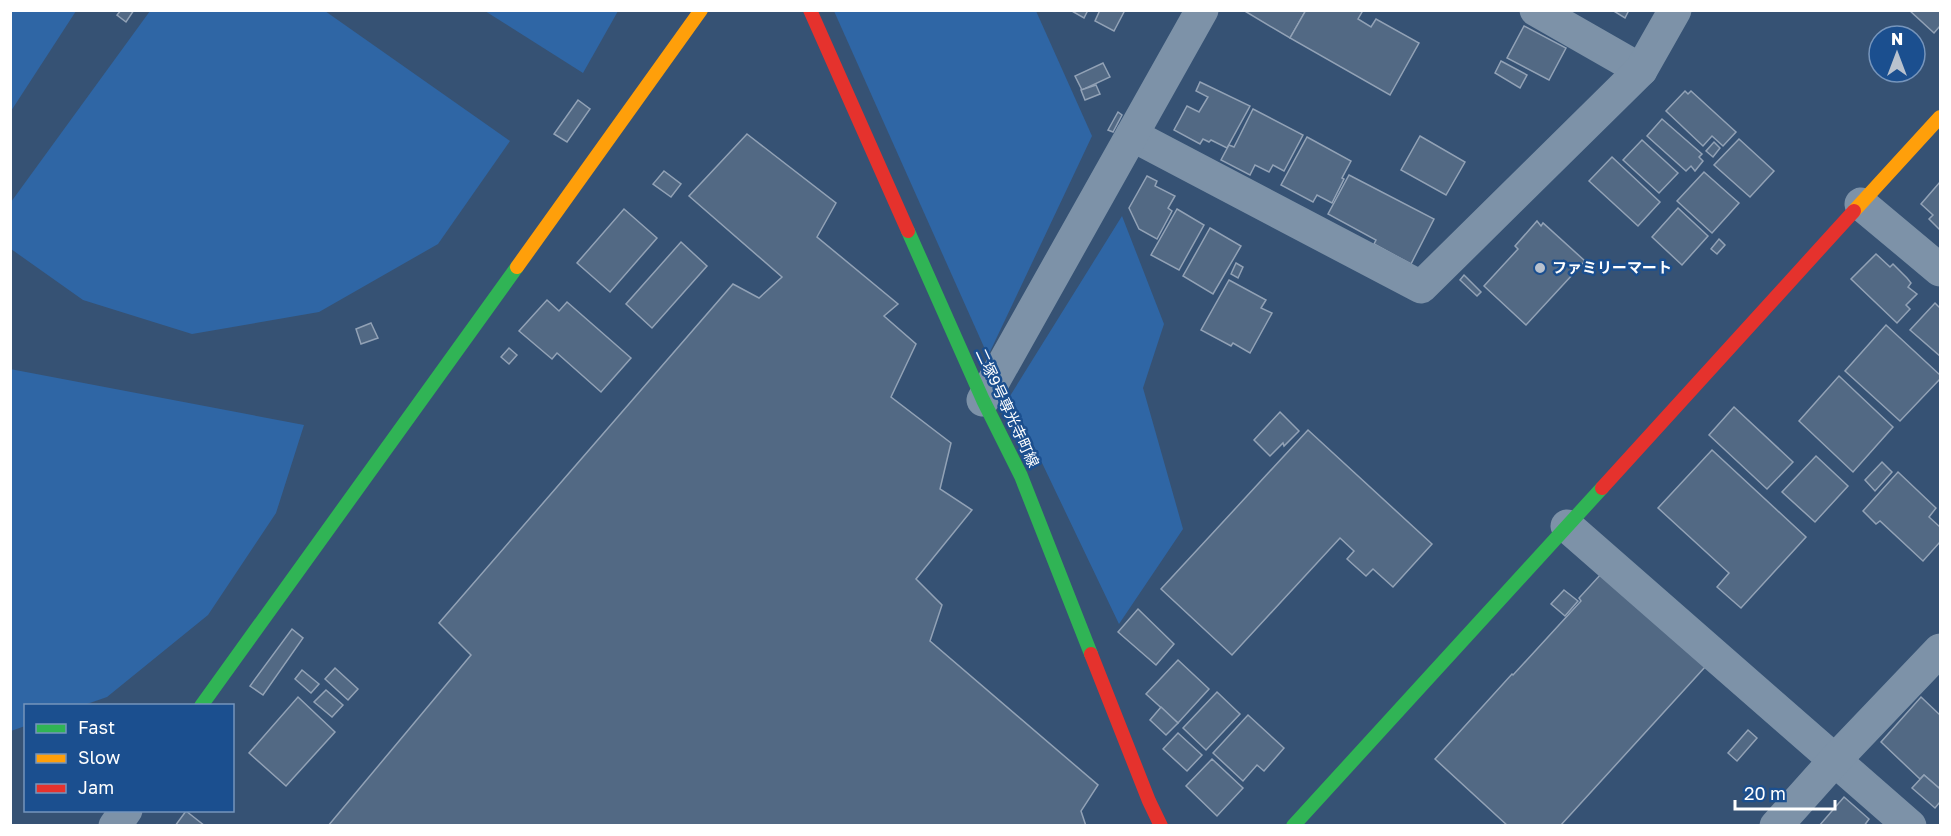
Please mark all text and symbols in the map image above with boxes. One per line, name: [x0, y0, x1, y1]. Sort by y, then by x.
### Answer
north arrow: [1867, 24, 1927, 84]
text: N: [1891, 29, 1903, 49]
place label: ファミリーマート: [1552, 258, 1672, 276]
marker: ファミリーマート: [1533, 261, 1547, 275]
street label: 二塚9号専光寺町線: [972, 345, 1043, 470]
legend: [24, 704, 234, 812]
text: Fast: [78, 716, 115, 738]
text: Slow: [78, 746, 121, 768]
scale bar: [1735, 773, 1836, 811]
text: Jam: [78, 776, 114, 798]
text: 20 m: [1744, 782, 1786, 804]

